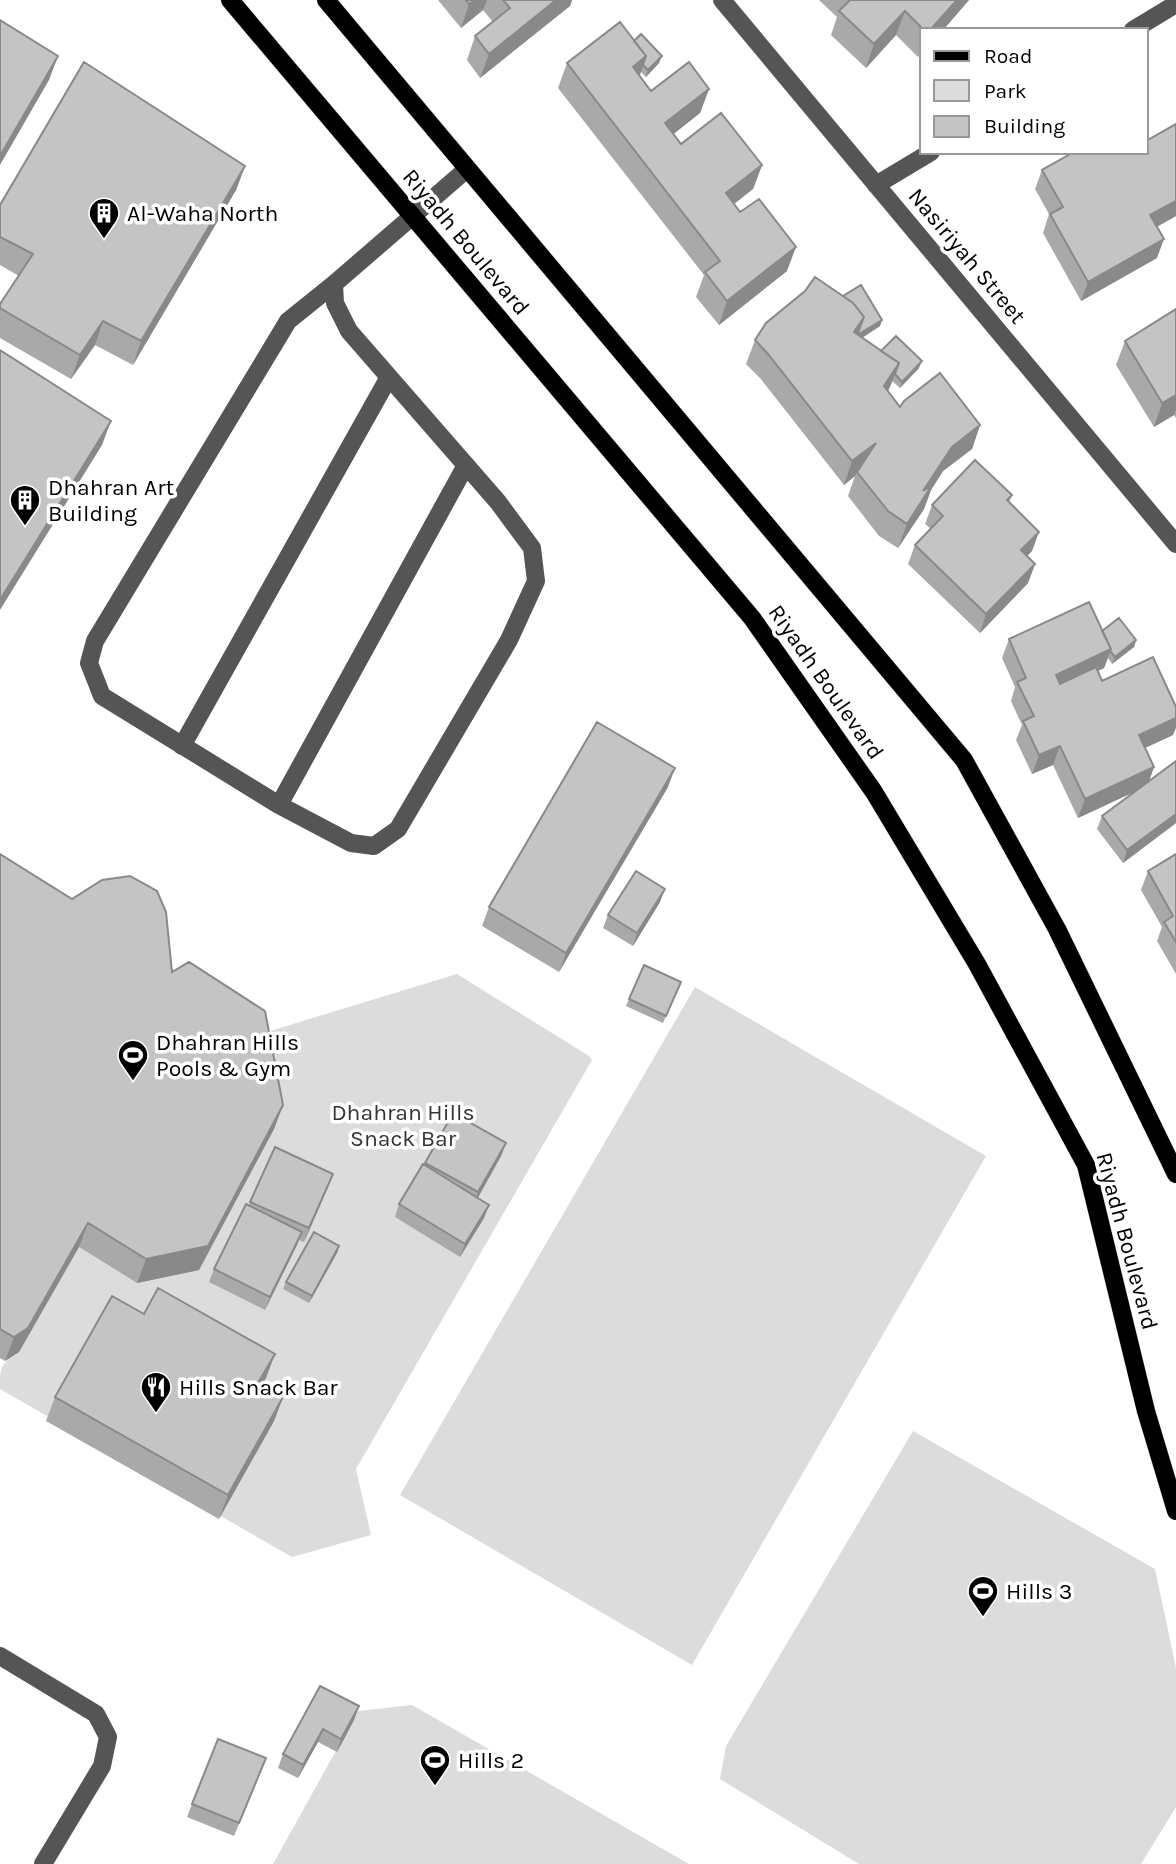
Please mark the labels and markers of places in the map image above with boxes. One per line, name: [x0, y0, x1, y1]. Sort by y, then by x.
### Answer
building icon: Al-Waha North: [87, 196, 121, 240]
place label: Al-Waha North: [127, 200, 278, 227]
place label: Dhahran Art Building: [48, 474, 174, 527]
building icon: Dhahran Art Building: [8, 483, 42, 527]
place label: Dhahran Hills Pools & Gym: [156, 1029, 299, 1082]
sports icon: Dhahran Hills Pools & Gym: [116, 1038, 150, 1082]
restaurant icon: Hills Snack Bar: [139, 1370, 173, 1414]
place label: Hills Snack Bar: [179, 1374, 338, 1401]
sports icon: Hills 3: [966, 1574, 1000, 1618]
place label: Hills 3: [1006, 1578, 1072, 1605]
sports icon: Hills 2: [418, 1743, 452, 1787]
place label: Hills 2: [458, 1747, 524, 1774]

